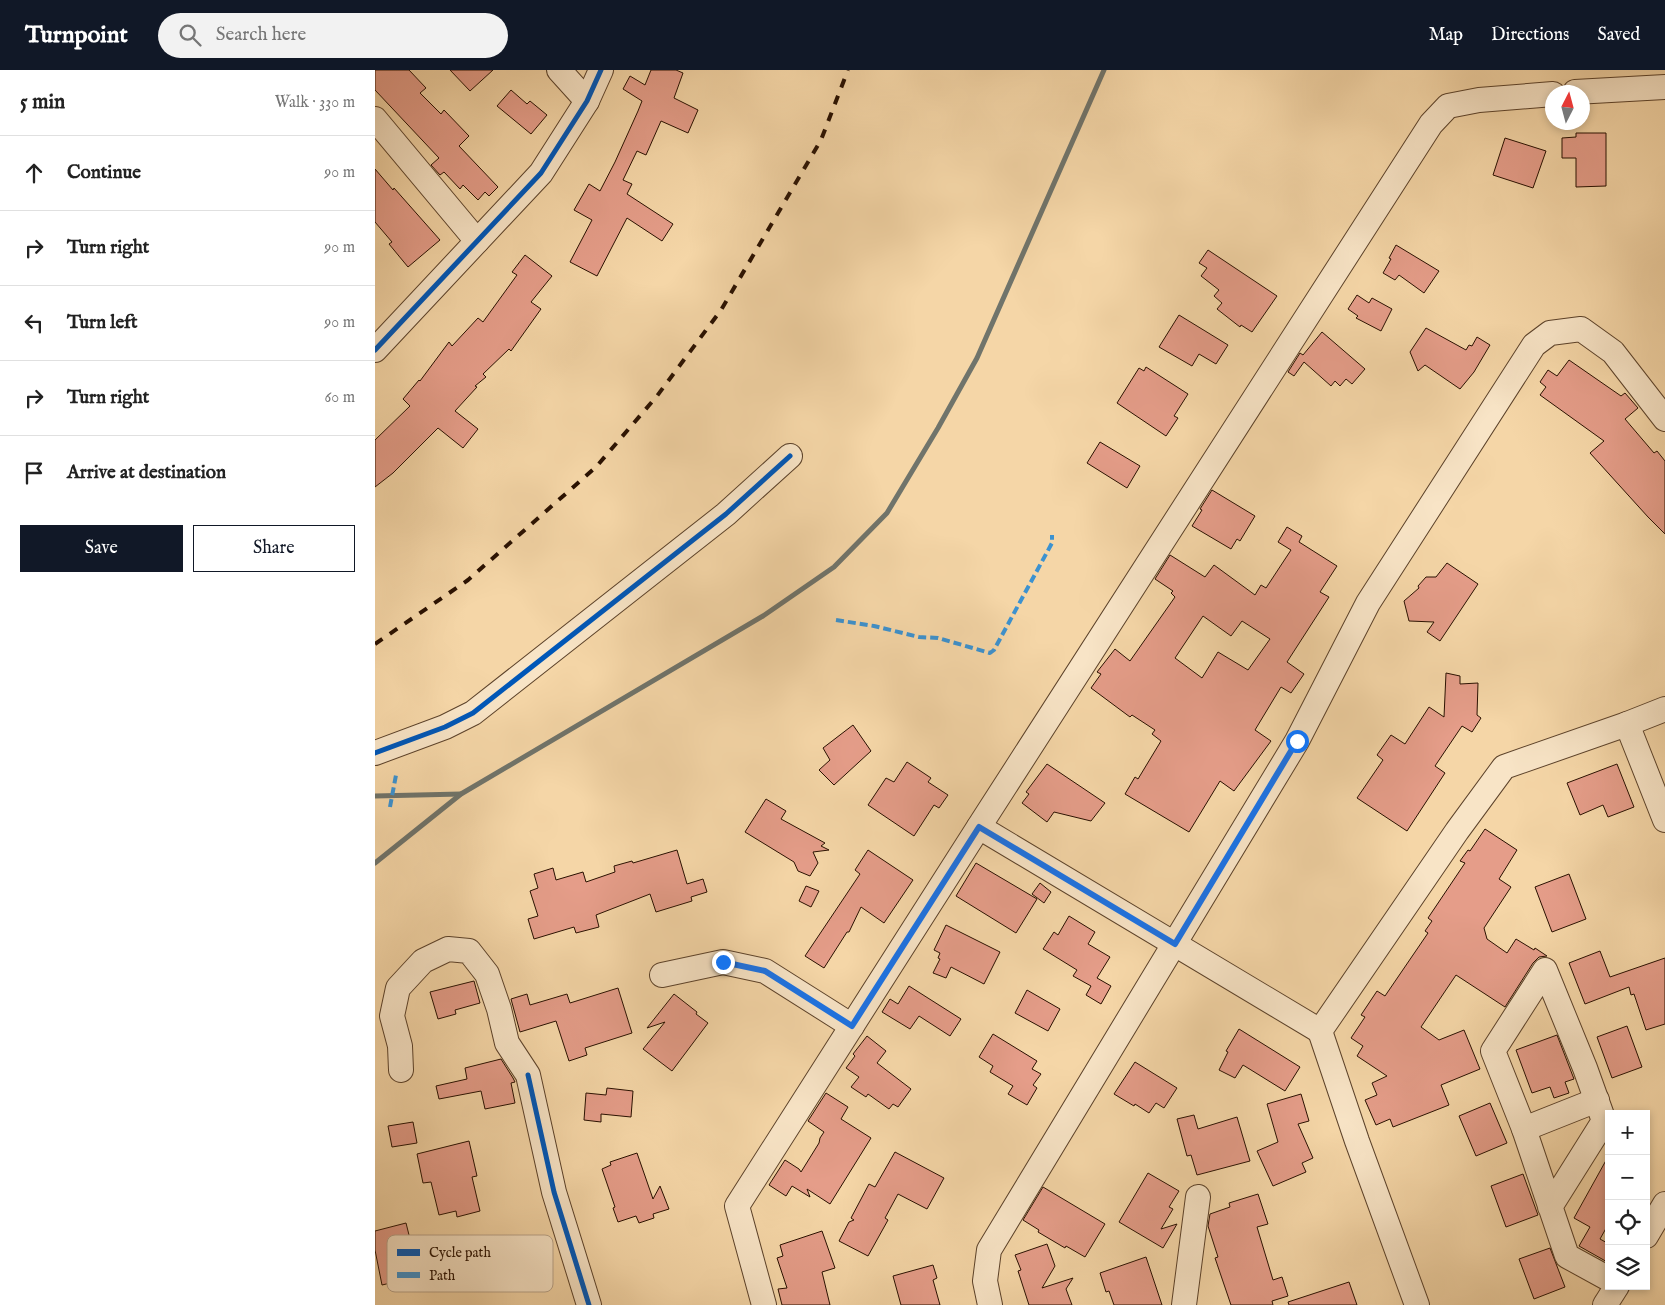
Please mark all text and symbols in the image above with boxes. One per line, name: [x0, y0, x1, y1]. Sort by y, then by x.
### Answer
search box: [158, 13, 508, 58]
text: Turnpoint: [25, 20, 128, 51]
icon: search: [176, 21, 204, 49]
text: Search here: [216, 23, 306, 47]
text: Map: [1429, 24, 1463, 47]
text: Directions: [1491, 24, 1569, 47]
text: Saved: [1597, 24, 1640, 47]
north arrow: [1545, 85, 1590, 130]
text: 5 min: [20, 89, 65, 116]
text: Walk · 330 m: [275, 93, 355, 113]
icon: ahead: [20, 159, 48, 187]
text: Continue: [67, 161, 141, 185]
text: 90 m: [324, 163, 355, 183]
icon: right: [20, 234, 48, 262]
text: Turn right: [67, 236, 149, 260]
text: 90 m: [324, 238, 355, 258]
icon: left: [20, 309, 48, 337]
text: Turn left: [67, 311, 138, 335]
text: 90 m: [324, 313, 355, 333]
icon: right: [20, 384, 48, 412]
text: Turn right: [67, 386, 149, 410]
text: 60 m: [325, 388, 355, 408]
icon: arrive: [20, 459, 48, 487]
text: Arrive at destination: [67, 461, 226, 485]
button: Save: [20, 525, 183, 572]
button: Share: [193, 525, 355, 572]
route start: [1286, 730, 1309, 753]
route end: [712, 951, 735, 974]
map controls: [1605, 1110, 1650, 1290]
button: +: [1605, 1110, 1650, 1155]
button: −: [1605, 1155, 1650, 1200]
button: locate: [1605, 1200, 1650, 1245]
legend: [387, 1235, 553, 1292]
text: Cycle path: [429, 1244, 491, 1262]
button: layers: [1605, 1245, 1650, 1290]
text: Path: [429, 1267, 456, 1285]

